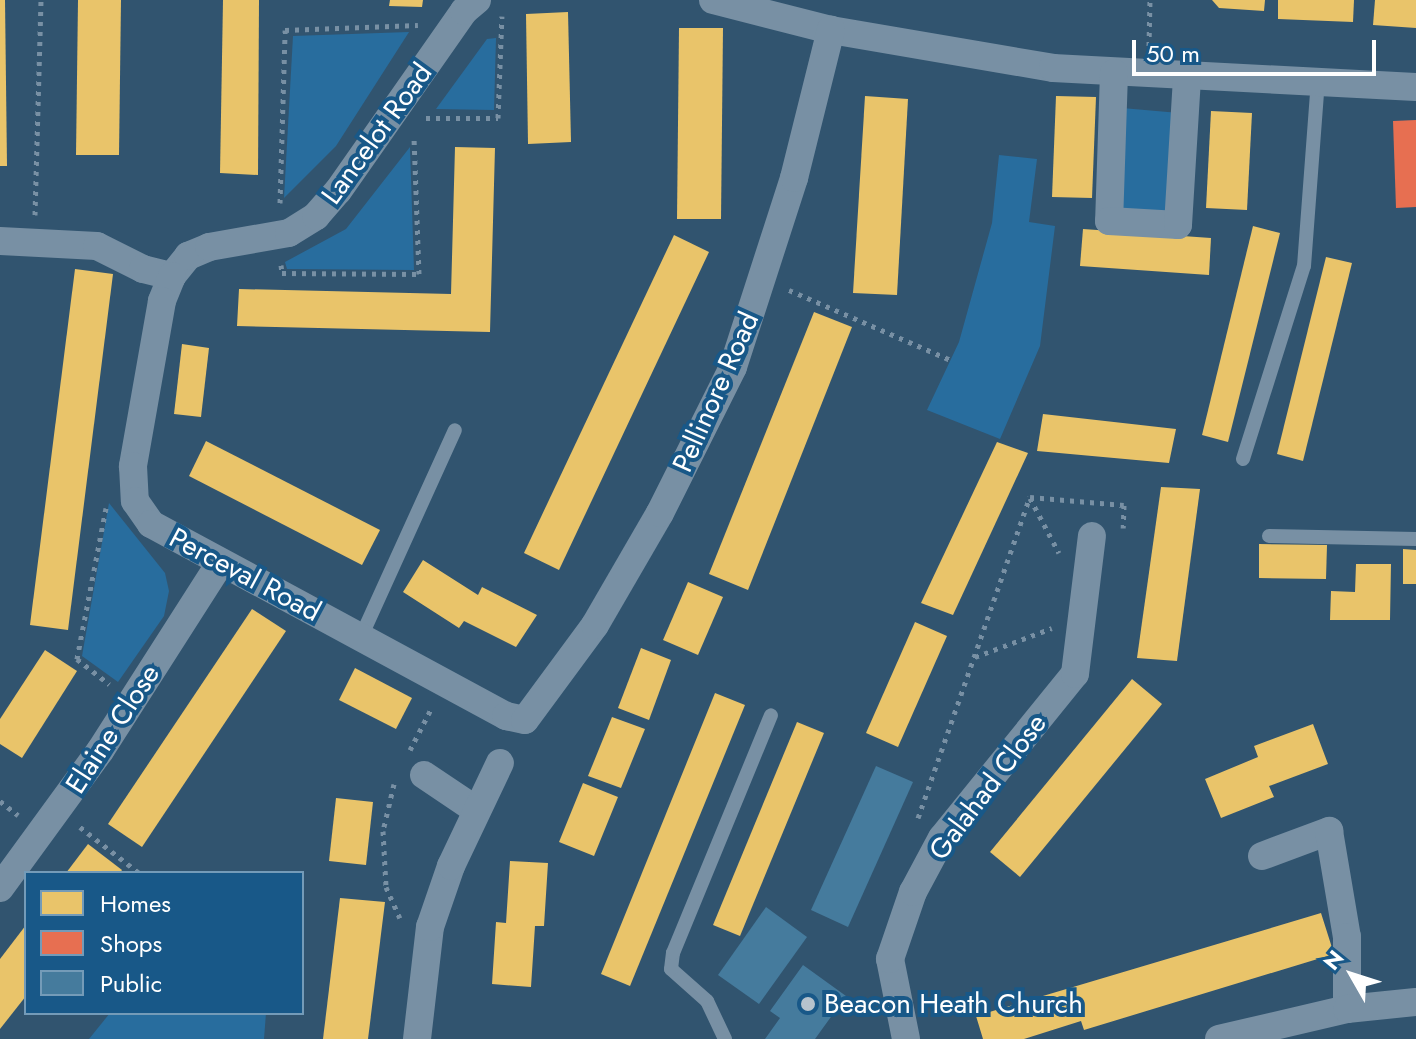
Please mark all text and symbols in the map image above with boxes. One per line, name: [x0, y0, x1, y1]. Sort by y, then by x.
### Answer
scale bar: [1136, 24, 1380, 74]
text: 50 m: [1146, 36, 1200, 71]
street label: Lancelot Road: [315, 57, 439, 211]
street label: Pellinore Road: [666, 307, 766, 477]
street label: Perceval Road: [164, 521, 326, 629]
street label: Elaine Close: [59, 658, 167, 800]
street label: Galahad Close: [922, 707, 1054, 867]
legend: [24, 871, 304, 1015]
text: Homes: [100, 886, 171, 921]
text: Shops: [100, 926, 162, 961]
north arrow: [1312, 935, 1392, 1015]
text: N: [1315, 943, 1351, 977]
text: Public: [100, 966, 162, 1001]
place label: Beacon Heath Church: [824, 987, 1083, 1021]
marker: Beacon Heath Church: [799, 995, 817, 1013]

